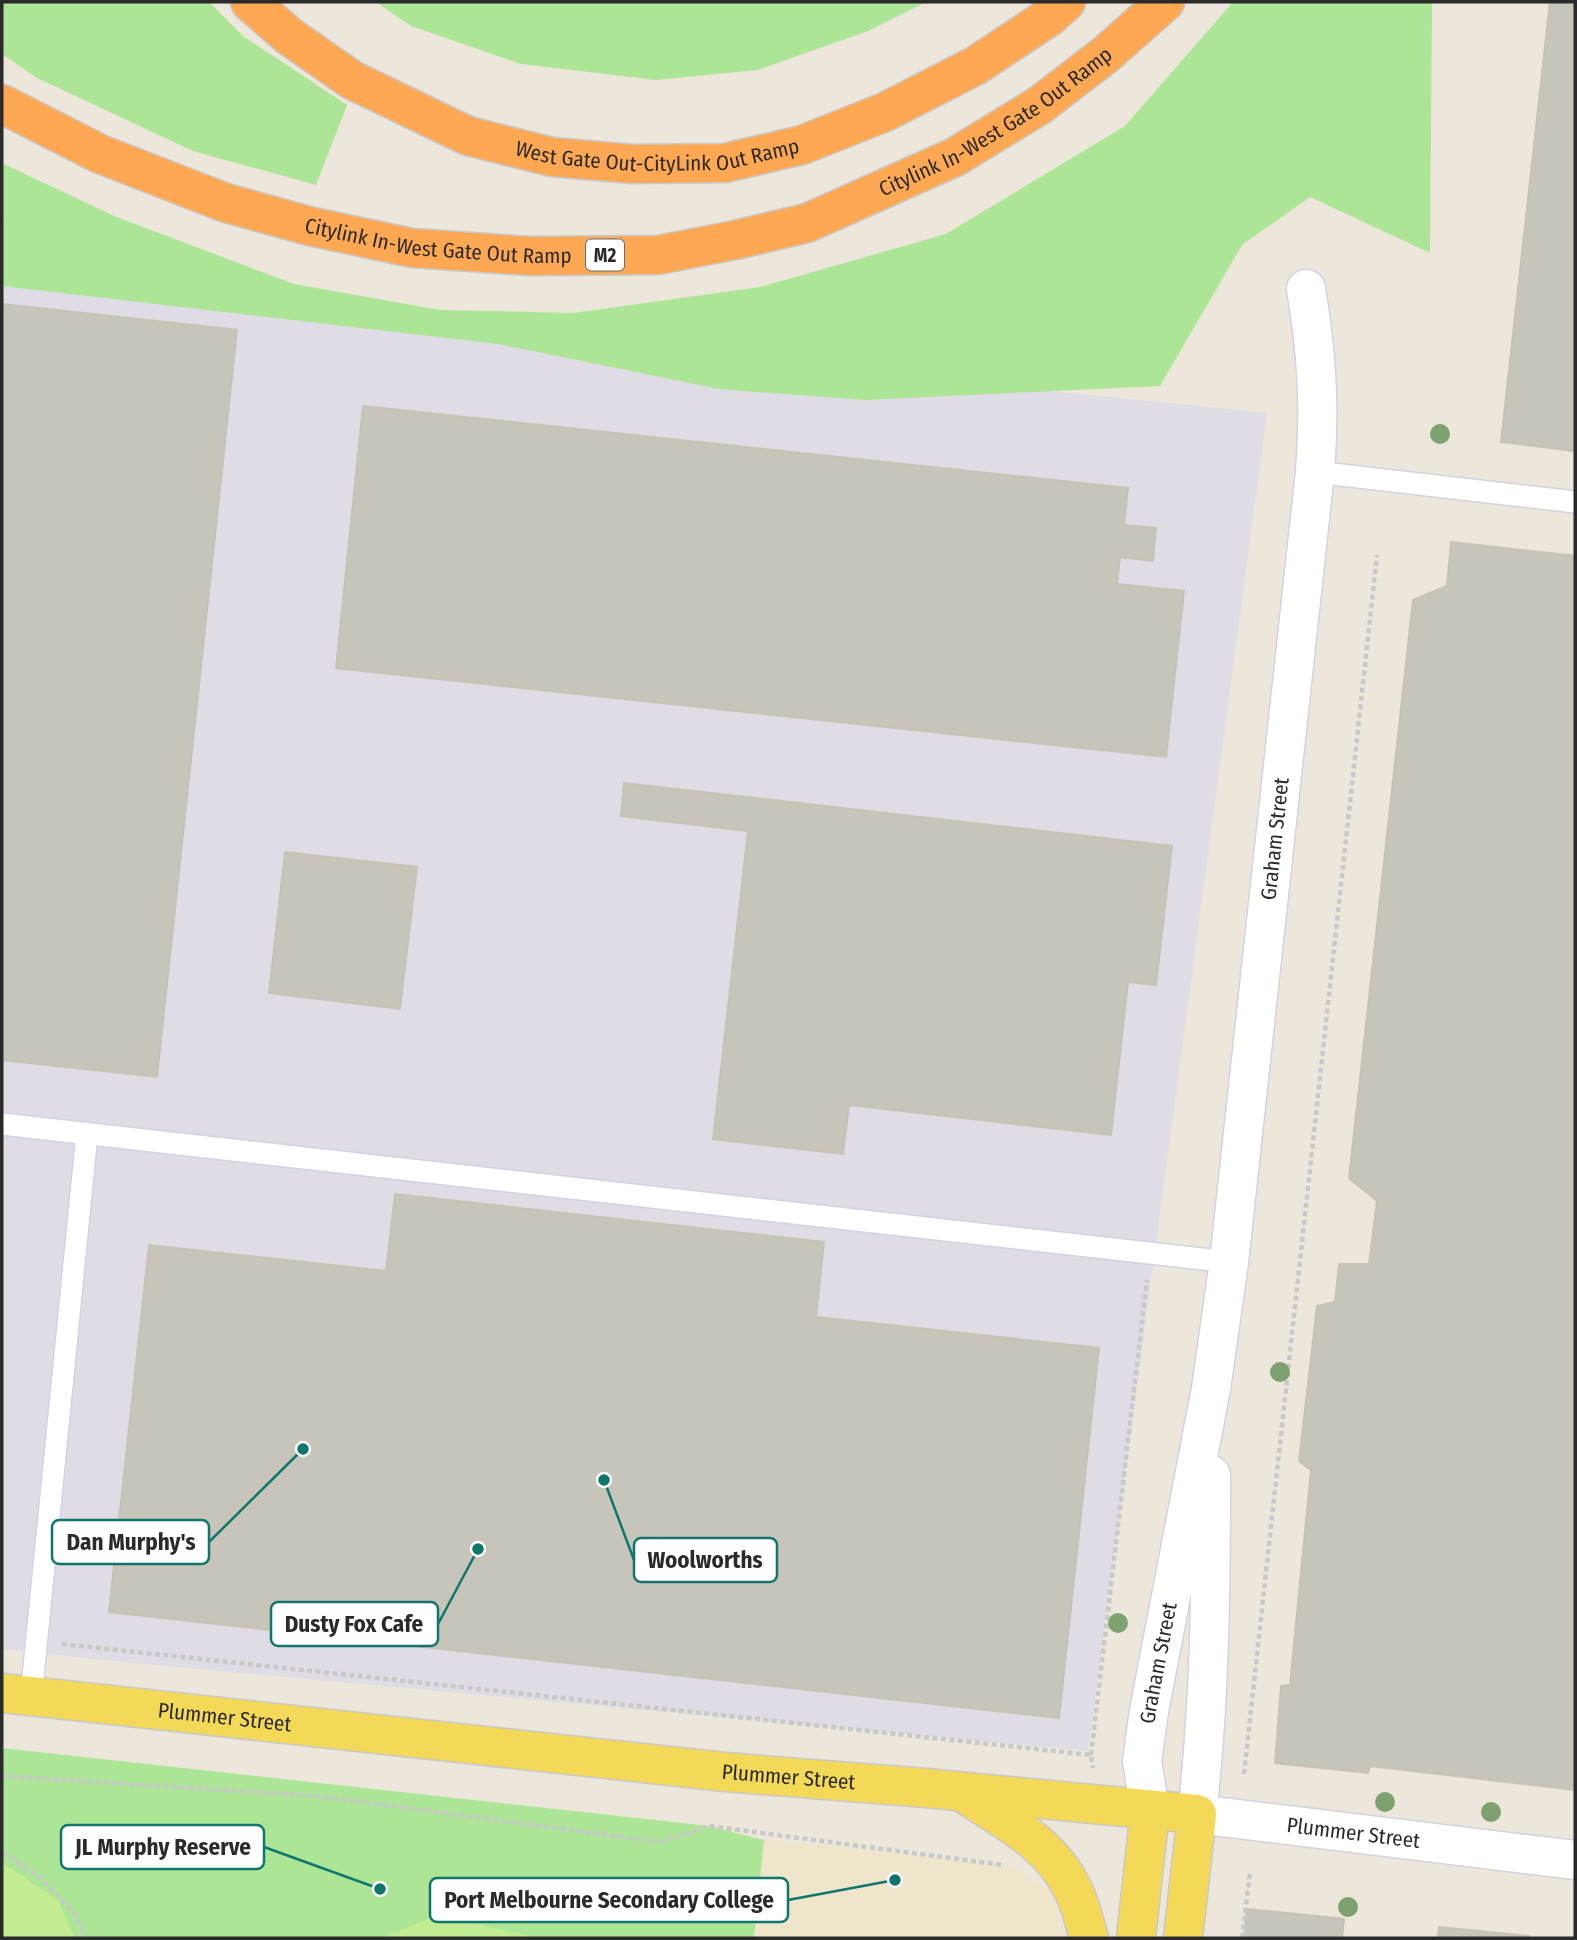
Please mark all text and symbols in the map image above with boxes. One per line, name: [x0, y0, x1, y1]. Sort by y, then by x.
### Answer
street label: Citylink In-West Gate Out Ramp: [875, 41, 1117, 202]
street label: West Gate Out-CityLink Out Ramp: [513, 133, 802, 177]
street label: Citylink In-West Gate Out Ramp: [303, 212, 572, 269]
road number: M2: [586, 240, 624, 270]
street label: Graham Street: [1255, 776, 1295, 901]
callout: Dan Murphy's: [52, 1520, 209, 1564]
text: Dan Murphy's: [67, 1528, 195, 1556]
callout: Woolworths: [634, 1538, 777, 1582]
text: Woolworths: [647, 1546, 763, 1574]
street label: Graham Street: [1134, 1600, 1183, 1725]
callout: Dusty Fox Cafe: [271, 1602, 438, 1646]
text: Dusty Fox Cafe: [285, 1610, 424, 1638]
street label: Plummer Street: [157, 1697, 293, 1738]
street label: Plummer Street: [721, 1759, 856, 1795]
street label: Plummer Street: [1285, 1812, 1422, 1854]
callout: JL Murphy Reserve: [61, 1825, 264, 1869]
text: JL Murphy Reserve: [74, 1833, 251, 1861]
callout: Port Melbourne Secondary College: [430, 1878, 788, 1922]
text: Port Melbourne Secondary College: [444, 1886, 774, 1914]

